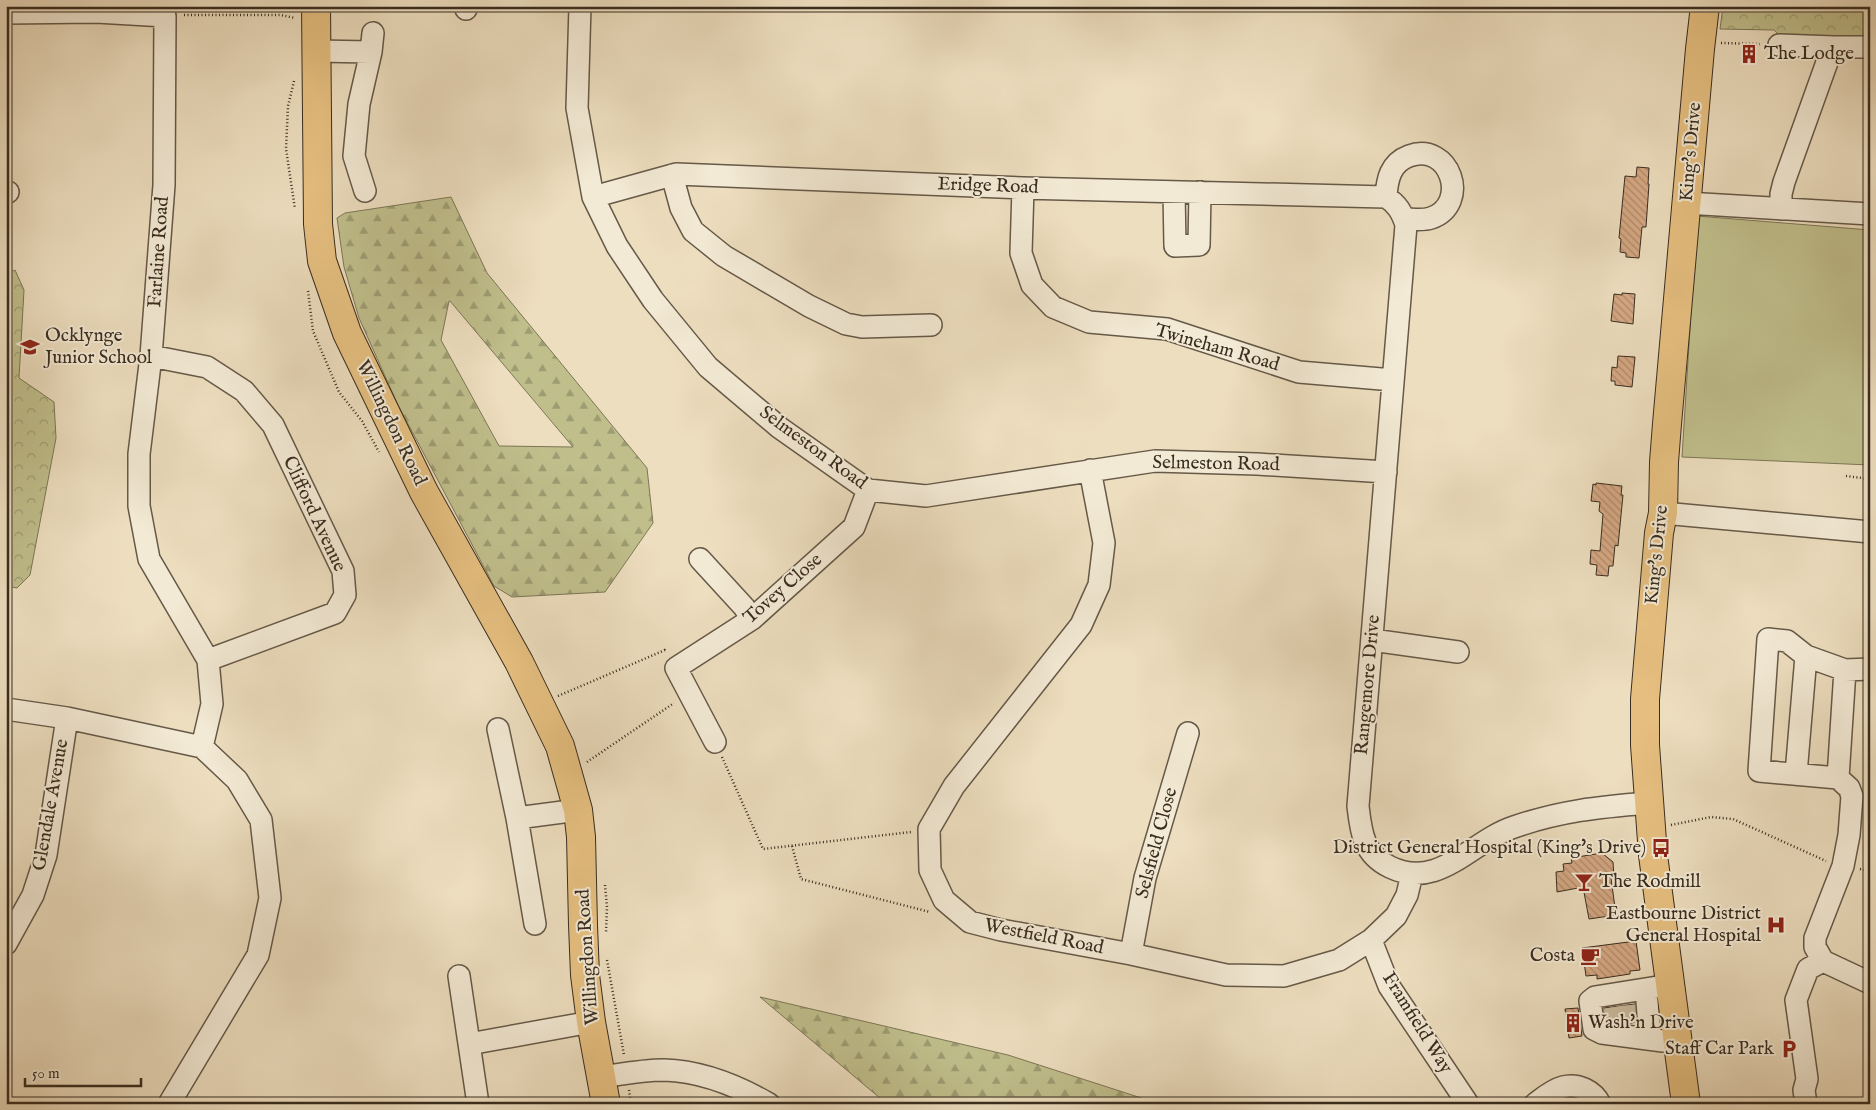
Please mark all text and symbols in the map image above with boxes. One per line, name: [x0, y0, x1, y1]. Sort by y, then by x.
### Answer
place label: The Lodge: [1764, 42, 1854, 66]
building icon: The Lodge: [1738, 43, 1760, 65]
street label: King's Drive: [1675, 101, 1707, 203]
street label: Eridge Road: [937, 172, 1040, 200]
street label: Farlaine Road: [143, 195, 175, 308]
street label: Twineham Road: [1152, 319, 1283, 378]
place label: Ocklynge Junior School: [43, 324, 153, 370]
school or university icon: Ocklynge Junior School: [19, 336, 41, 358]
street label: Willingdon Road: [350, 356, 432, 490]
street label: Selmeston Road: [754, 401, 872, 496]
street label: Selmeston Road: [1152, 451, 1281, 477]
street label: Clifford Avenue: [277, 452, 351, 576]
street label: King's Drive: [1640, 504, 1674, 606]
street label: Tovey Close: [739, 548, 828, 630]
street label: Rangemore Drive: [1350, 614, 1386, 756]
street label: Glendale Avenue: [28, 737, 74, 873]
street label: Selsfield Close: [1131, 785, 1183, 901]
place label: District General Hospital (King's Drive): [1333, 836, 1646, 860]
bus stop icon: District General Hospital (King's Drive): [1650, 837, 1672, 859]
place label: The Rodmill: [1599, 870, 1702, 894]
bar icon: The Rodmill: [1573, 871, 1595, 893]
street label: Willingdon Road: [571, 887, 605, 1026]
place label: Eastbourne District General Hospital: [1606, 902, 1762, 948]
street label: Westfield Road: [982, 914, 1107, 961]
hospital icon: Eastbourne District General Hospital: [1765, 914, 1787, 936]
place label: Costa: [1530, 944, 1576, 968]
cafe icon: Costa: [1579, 945, 1601, 967]
street label: Framfield Way: [1376, 968, 1458, 1079]
place label: Wash'n Drive: [1588, 1011, 1694, 1035]
building icon: Wash'n Drive: [1562, 1012, 1584, 1034]
place label: Staff Car Park: [1665, 1037, 1775, 1061]
parking icon: Staff Car Park: [1778, 1038, 1800, 1060]
scale bar: [25, 1055, 141, 1087]
text: 50 m: [32, 1064, 60, 1083]

